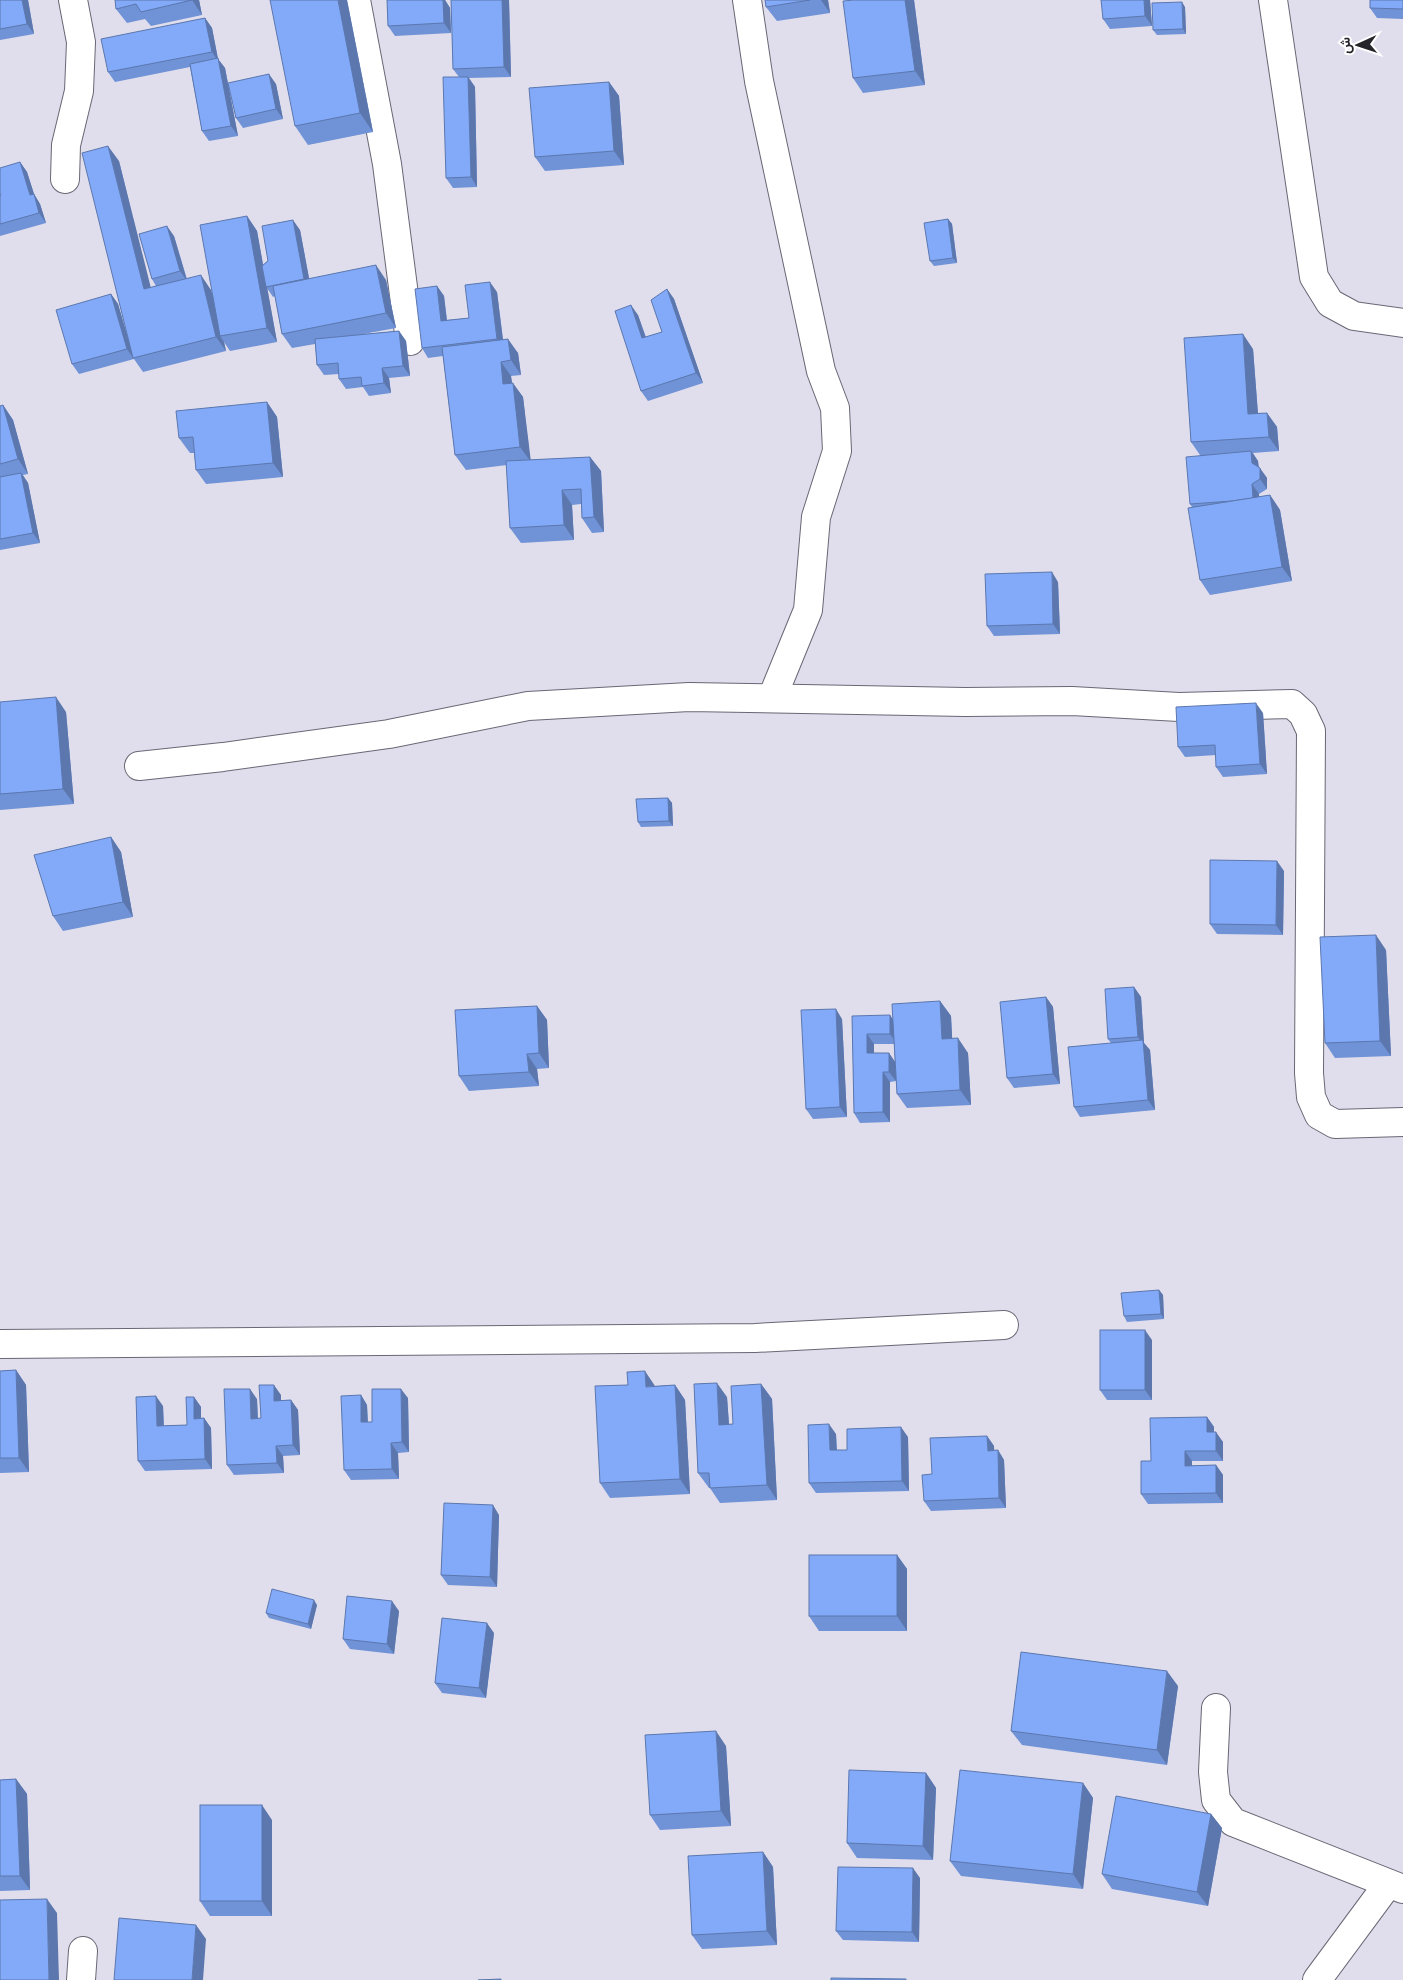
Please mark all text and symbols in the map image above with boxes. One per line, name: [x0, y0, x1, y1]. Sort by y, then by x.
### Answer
north arrow: [1333, 20, 1383, 70]
text: ش: [1336, 37, 1354, 55]

